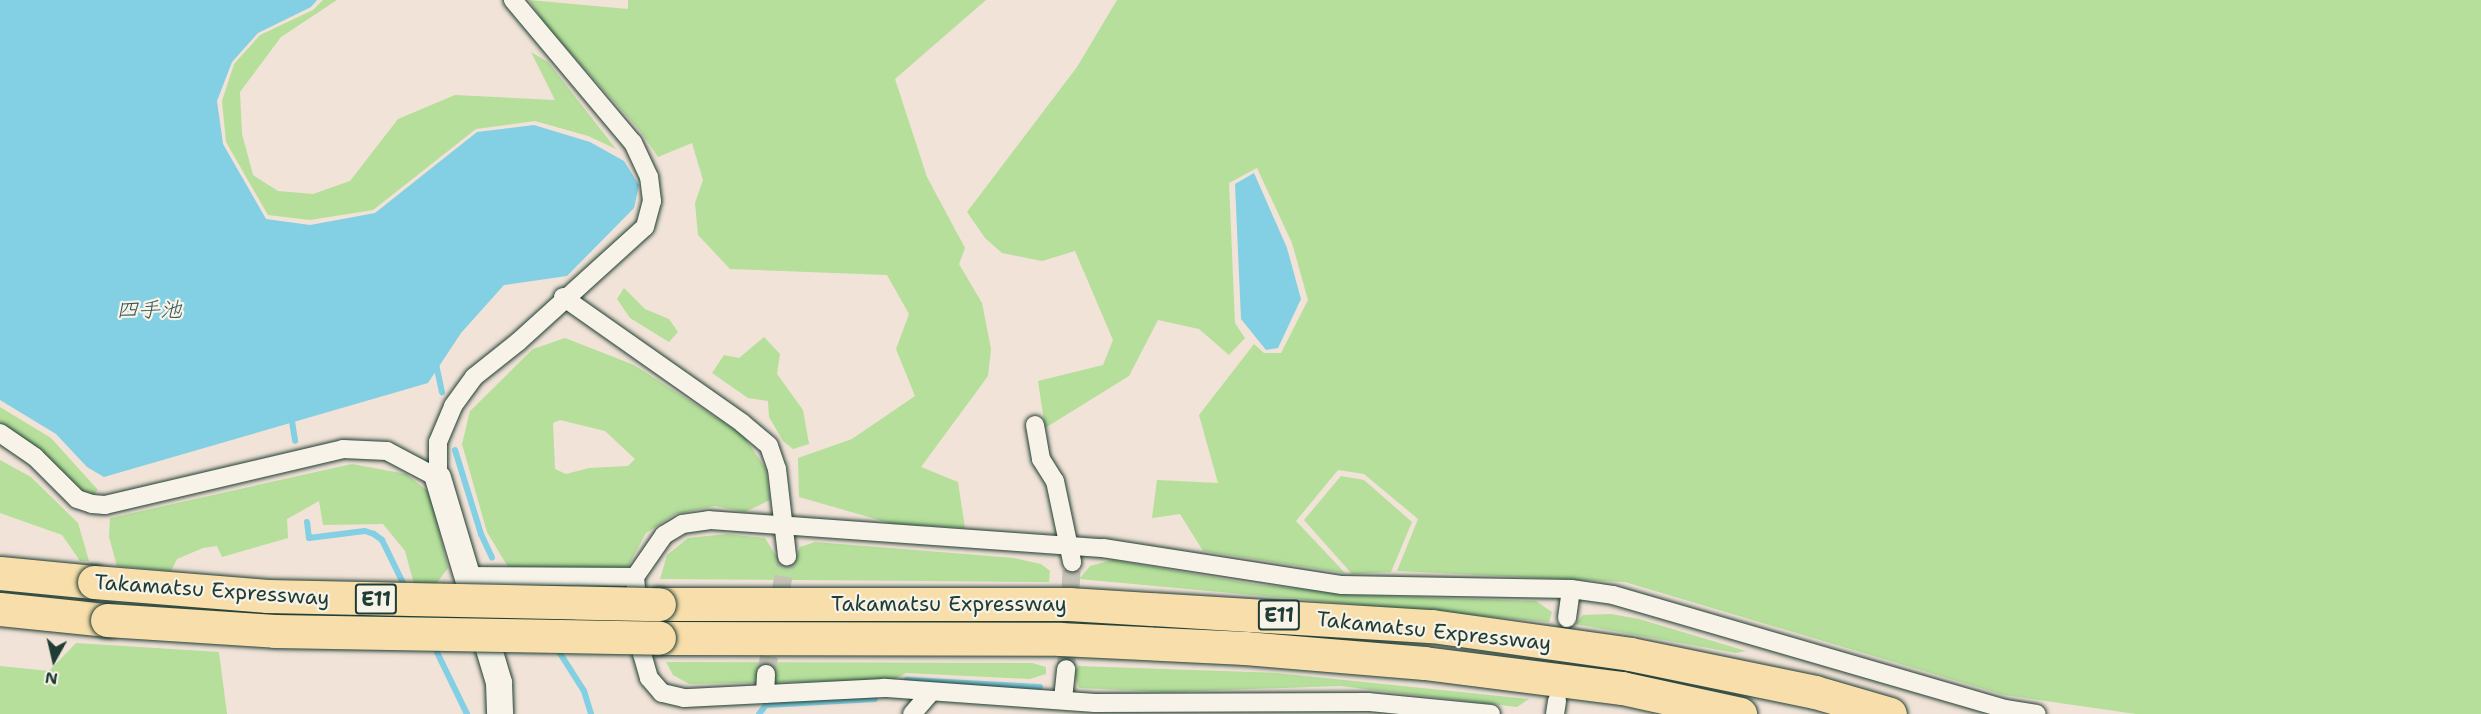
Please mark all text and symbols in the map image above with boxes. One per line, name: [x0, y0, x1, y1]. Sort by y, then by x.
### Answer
water label: 四手池: [116, 297, 182, 323]
street label: Takamatsu Expressway: [93, 569, 331, 611]
road number: E11: [354, 582, 398, 616]
street label: Takamatsu Expressway: [831, 591, 1067, 617]
road number: E11: [1256, 598, 1302, 632]
street label: Takamatsu Expressway: [1315, 606, 1553, 656]
north arrow: [24, 630, 84, 690]
text: N: [44, 667, 59, 690]

